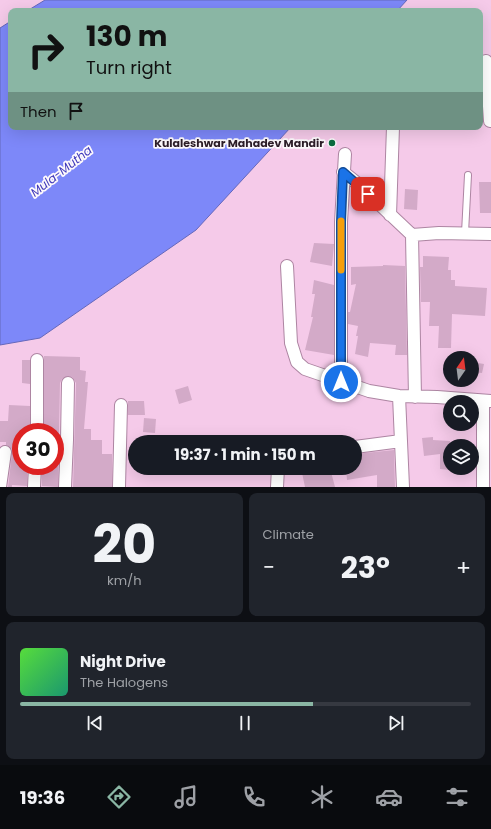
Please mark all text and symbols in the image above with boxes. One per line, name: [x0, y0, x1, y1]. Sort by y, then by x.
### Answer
text: 130 m: [86, 17, 167, 56]
icon: right: [20, 24, 72, 76]
text: Turn right: [86, 55, 172, 80]
icon: arrive: [65, 100, 87, 122]
text: Then: [20, 101, 57, 122]
place label: Kulaleshwar Mahadev Mandir: [154, 135, 324, 151]
marker: Kulaleshwar Mahadev Mandir: [327, 138, 337, 148]
water label: Mula-Mutha: [27, 142, 95, 200]
pin: [351, 177, 385, 211]
icon: arrive: [357, 183, 379, 205]
north arrow: [443, 351, 479, 387]
map controls: [443, 351, 479, 475]
position arrow: [320, 361, 362, 403]
button: search: [443, 395, 479, 431]
speed limit sign: 30: [12, 423, 64, 475]
button: layers: [443, 439, 479, 475]
text: 19:37 · 1 min · 150 m: [174, 444, 316, 465]
text: 20: [92, 508, 156, 581]
text: Climate: [263, 525, 314, 544]
text: 23°: [341, 546, 390, 589]
text: −: [263, 552, 275, 583]
text: +: [456, 552, 471, 583]
text: km/h: [107, 571, 142, 590]
text: Night Drive: [80, 651, 166, 672]
text: The Halogens: [80, 673, 168, 692]
icon: previous: [84, 712, 106, 734]
icon: pause: [234, 712, 256, 734]
icon: next: [385, 712, 407, 734]
icon: directions: [105, 783, 133, 811]
icon: music: [172, 783, 200, 811]
icon: phone: [240, 783, 268, 811]
icon: climate: [308, 783, 336, 811]
icon: car: [375, 783, 403, 811]
icon: filters: [443, 783, 471, 811]
text: 19:36: [20, 785, 65, 810]

